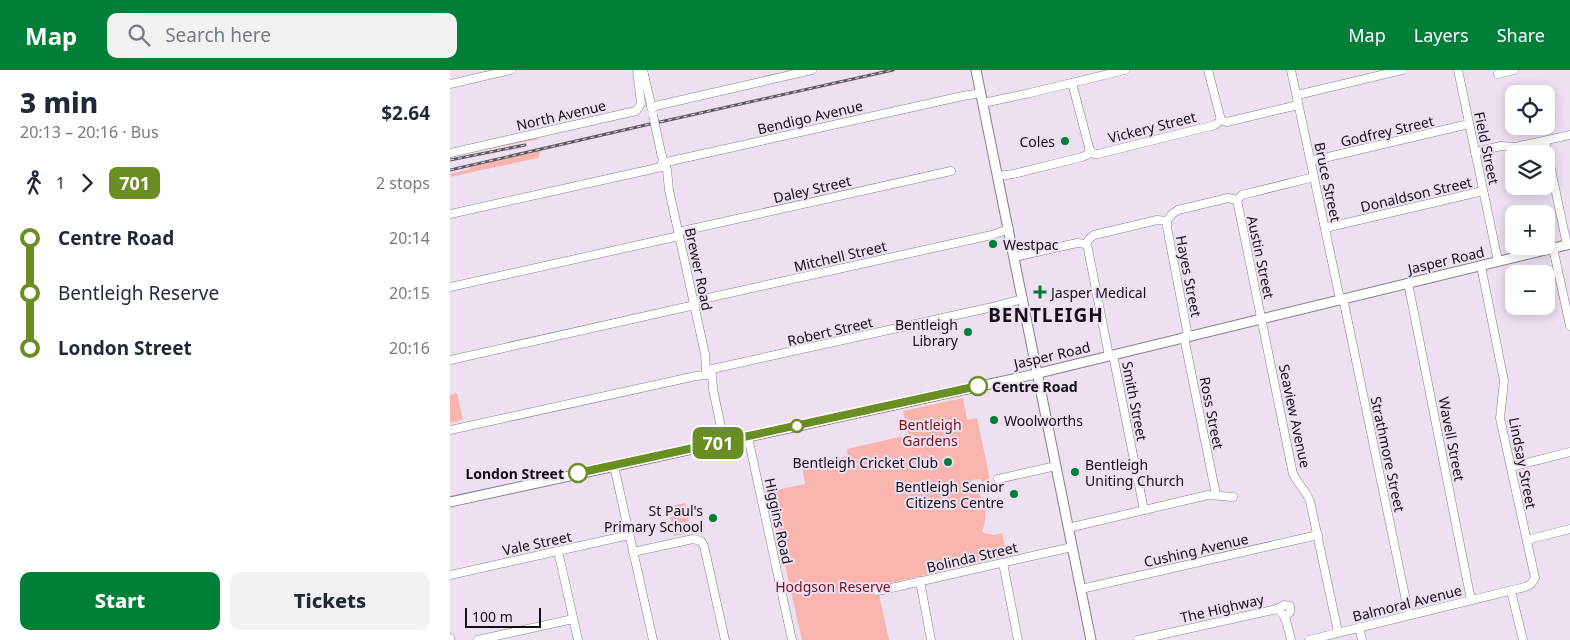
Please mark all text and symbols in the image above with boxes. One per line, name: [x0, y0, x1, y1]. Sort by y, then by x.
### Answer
search box: [107, 13, 457, 58]
text: Map: [25, 19, 77, 52]
icon: search: [125, 21, 153, 49]
text: Search here: [165, 22, 271, 48]
text: Map: [1348, 23, 1386, 47]
text: Layers: [1414, 23, 1469, 47]
text: Share: [1497, 23, 1545, 47]
text: 3 min: [20, 83, 98, 121]
map controls: [1505, 85, 1555, 315]
button: locate: [1505, 85, 1555, 135]
street label: North Avenue: [514, 95, 608, 135]
street label: Bendigo Avenue: [755, 96, 865, 138]
text: $2.64: [381, 100, 430, 126]
street label: Vickery Street: [1106, 107, 1198, 147]
street label: Field Street: [1470, 110, 1504, 186]
street label: Godfrey Street: [1339, 111, 1435, 151]
text: 20:13 – 20:16 · Bus: [20, 121, 159, 143]
place label: Coles: [1019, 132, 1055, 151]
marker: Coles: [1059, 135, 1071, 147]
street label: Bruce Street: [1310, 140, 1346, 224]
button: layers: [1505, 145, 1555, 195]
icon: walk: [20, 169, 48, 197]
icon: forward: [73, 169, 101, 197]
text: 701: [119, 171, 150, 195]
street label: Daley Street: [771, 171, 853, 207]
text: 1: [56, 172, 65, 194]
text: 2 stops: [376, 172, 430, 194]
street label: Donaldson Street: [1358, 172, 1474, 216]
button: +: [1505, 205, 1555, 255]
street label: Austin Street: [1243, 214, 1279, 300]
text: Centre Road: [58, 225, 174, 251]
street label: Brewer Road: [681, 226, 717, 312]
text: 20:14: [389, 227, 430, 249]
street label: Hayes Street: [1172, 234, 1206, 318]
place label: Westpac: [1003, 235, 1059, 254]
street label: Mitchell Street: [792, 236, 888, 276]
marker: Westpac: [987, 238, 999, 250]
street label: Jasper Road: [1404, 242, 1486, 278]
button: −: [1505, 265, 1555, 315]
text: Bentleigh Reserve: [58, 280, 219, 306]
text: 20:15: [389, 282, 430, 304]
place label: Jasper Medical: [1049, 283, 1146, 302]
marker: Jasper Medical: [1033, 285, 1047, 299]
district label: BENTLEIGH: [988, 302, 1104, 328]
street label: Robert Street: [785, 312, 875, 350]
place label: Bentleigh Library: [895, 315, 959, 350]
marker: Bentleigh Library: [962, 326, 974, 338]
text: London Street: [58, 335, 192, 361]
text: 20:16: [389, 337, 430, 359]
street label: Jasper Road: [1010, 337, 1092, 373]
street label: Smith Street: [1118, 360, 1152, 442]
street label: Seaview Avenue: [1275, 362, 1315, 470]
street label: Ross Street: [1196, 375, 1228, 451]
marker: Centre Road: [968, 376, 988, 396]
place label: Centre Road: [992, 377, 1078, 396]
street label: Strathmore Street: [1366, 395, 1410, 513]
street label: Wavell Street: [1435, 395, 1469, 483]
place label: Woolworths: [1004, 411, 1083, 430]
marker: Woolworths: [988, 414, 1000, 426]
park label: Bentleigh Gardens: [898, 415, 962, 450]
street label: Lindsay Street: [1505, 416, 1541, 510]
unlabelled marker: [790, 419, 804, 433]
line badge: 701: [689, 427, 747, 459]
text: 701: [703, 431, 733, 455]
place label: Bentleigh Cricket Club: [793, 453, 938, 472]
place label: Bentleigh Uniting Church: [1085, 455, 1184, 490]
marker: Bentleigh Cricket Club: [942, 456, 954, 468]
marker: London Street: [568, 463, 588, 483]
place label: London Street: [465, 464, 564, 483]
marker: Bentleigh Uniting Church: [1069, 466, 1081, 478]
street label: Higgins Road: [761, 476, 797, 566]
place label: Bentleigh Senior Citizens Centre: [895, 477, 1004, 512]
marker: Bentleigh Senior Citizens Centre: [1008, 488, 1020, 500]
place label: St Paul's Primary School: [604, 501, 703, 536]
marker: St Paul's Primary School: [707, 512, 719, 524]
street label: Vale Street: [501, 526, 573, 560]
street label: Cushing Avenue: [1142, 529, 1250, 571]
street label: Bolinda Street: [925, 537, 1019, 577]
button: Start: [20, 572, 220, 630]
button: Tickets: [230, 572, 430, 630]
park label: Hodgson Reserve: [775, 577, 891, 596]
street label: Balmoral Avenue: [1350, 580, 1464, 626]
street label: The Highway: [1178, 589, 1266, 627]
scale bar: [465, 605, 541, 628]
text: 100 m: [472, 607, 513, 626]

